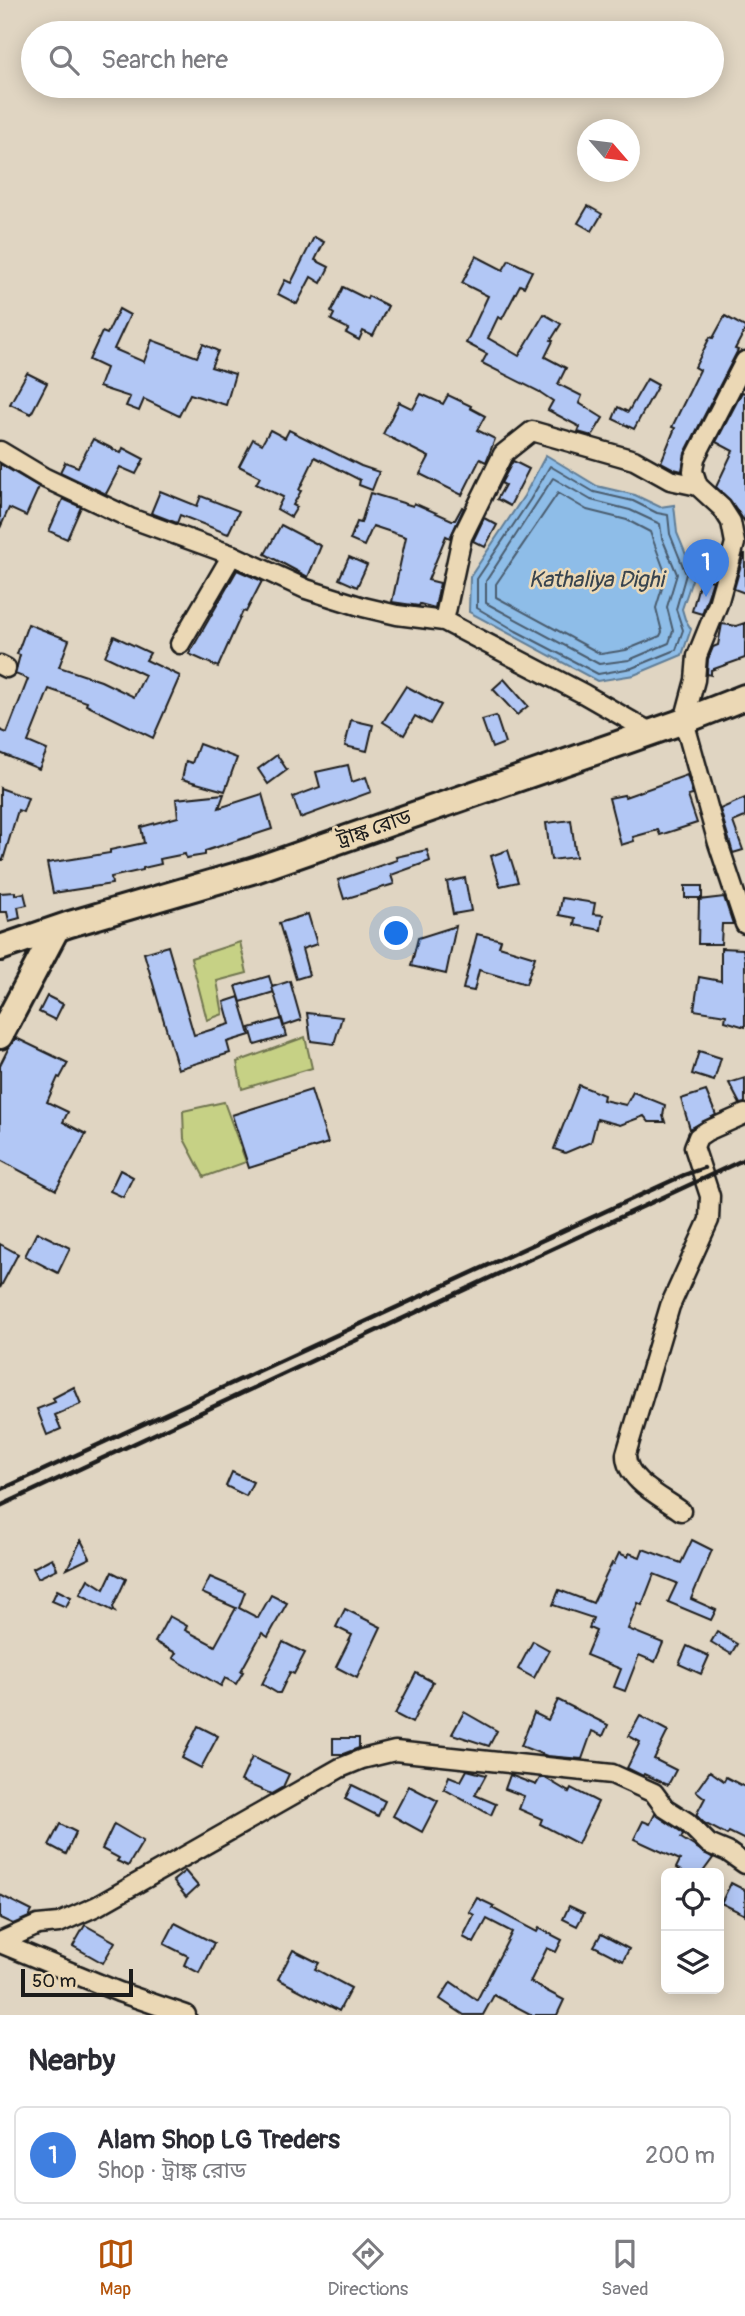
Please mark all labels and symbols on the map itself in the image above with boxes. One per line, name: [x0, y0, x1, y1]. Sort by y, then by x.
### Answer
north arrow: [577, 119, 640, 182]
pin: 1: [683, 539, 729, 597]
water label: Kathaliya Dighi: [528, 565, 667, 594]
street label: ট্রাঙ্ক রোড: [332, 803, 416, 854]
your location: [379, 916, 413, 950]
scale bar: [21, 1966, 133, 1998]

